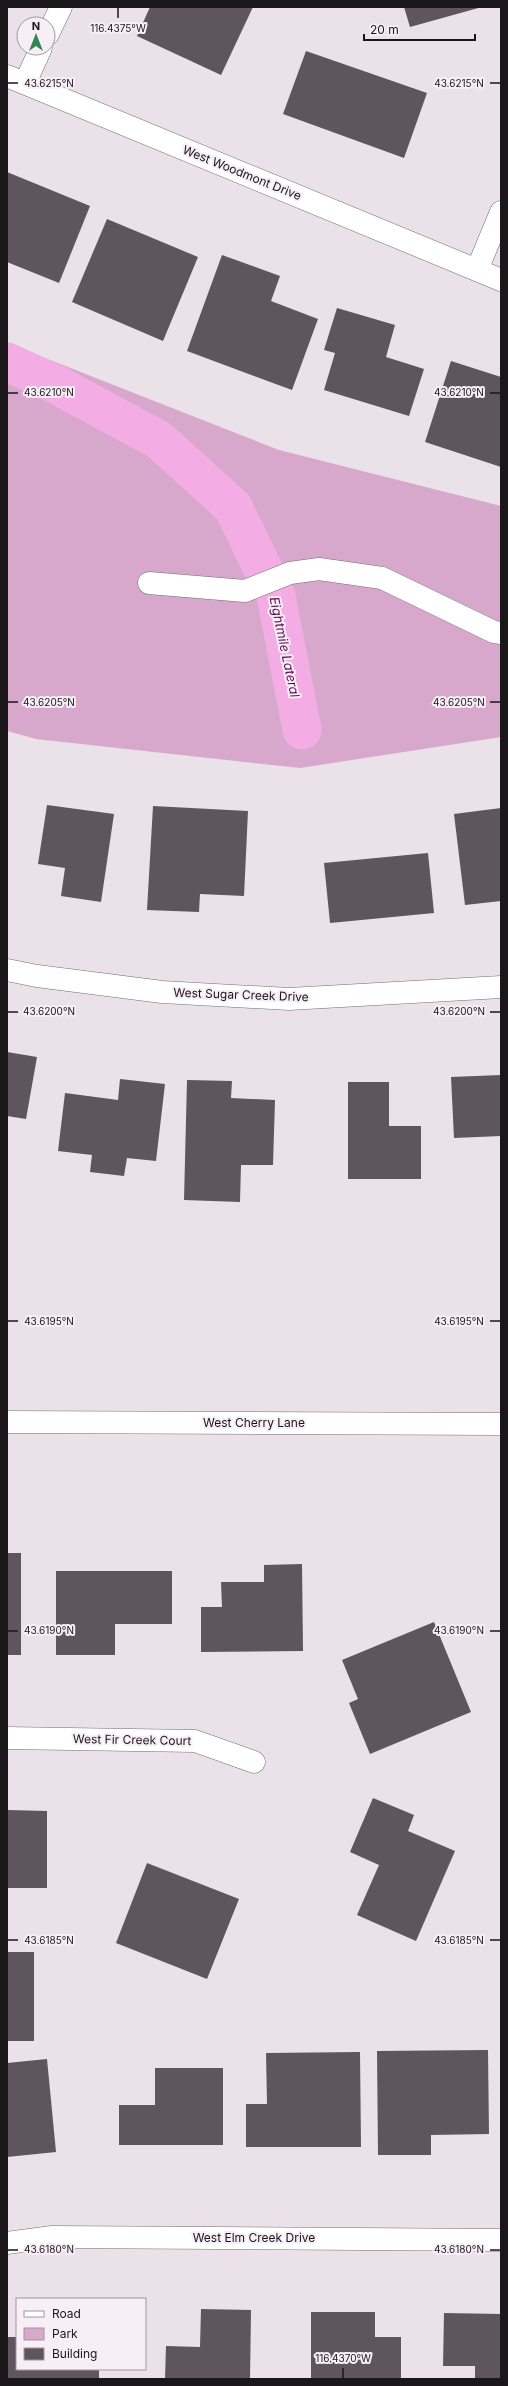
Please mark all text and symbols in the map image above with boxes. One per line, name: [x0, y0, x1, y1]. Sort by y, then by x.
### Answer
north arrow: [16, 16, 56, 56]
scale bar: [364, 16, 475, 42]
text: N: [32, 19, 40, 33]
text: 116.4375°W: [90, 22, 146, 34]
text: 20 m: [370, 22, 399, 37]
text: 43.6215°N: [24, 77, 74, 89]
text: 43.6215°N: [434, 77, 484, 89]
street label: West Woodmont Drive: [181, 142, 304, 203]
text: 43.6210°N: [24, 386, 74, 398]
text: 43.6210°N: [434, 386, 484, 398]
water label: Eightmile Lateral: [267, 595, 304, 700]
text: 43.6205°N: [23, 696, 75, 708]
text: 43.6205°N: [433, 696, 485, 708]
street label: West Sugar Creek Drive: [173, 985, 309, 1004]
text: 43.6200°N: [23, 1005, 75, 1017]
text: 43.6200°N: [433, 1005, 485, 1017]
text: 43.6195°N: [24, 1315, 74, 1327]
text: 43.6195°N: [434, 1315, 484, 1327]
street label: West Cherry Lane: [203, 1415, 305, 1430]
text: 43.6190°N: [24, 1624, 74, 1636]
text: 43.6190°N: [434, 1624, 484, 1636]
street label: West Fir Creek Court: [73, 1731, 191, 1748]
text: 43.6185°N: [24, 1934, 74, 1946]
text: 43.6185°N: [434, 1934, 484, 1946]
street label: West Elm Creek Drive: [193, 2230, 315, 2245]
text: 43.6180°N: [24, 2243, 74, 2255]
text: 43.6180°N: [434, 2243, 484, 2255]
legend: [16, 2298, 146, 2370]
text: Road: [52, 2306, 81, 2321]
text: Park: [52, 2326, 78, 2341]
text: Building: [52, 2346, 97, 2361]
text: 116.4370°W: [315, 2352, 371, 2364]

